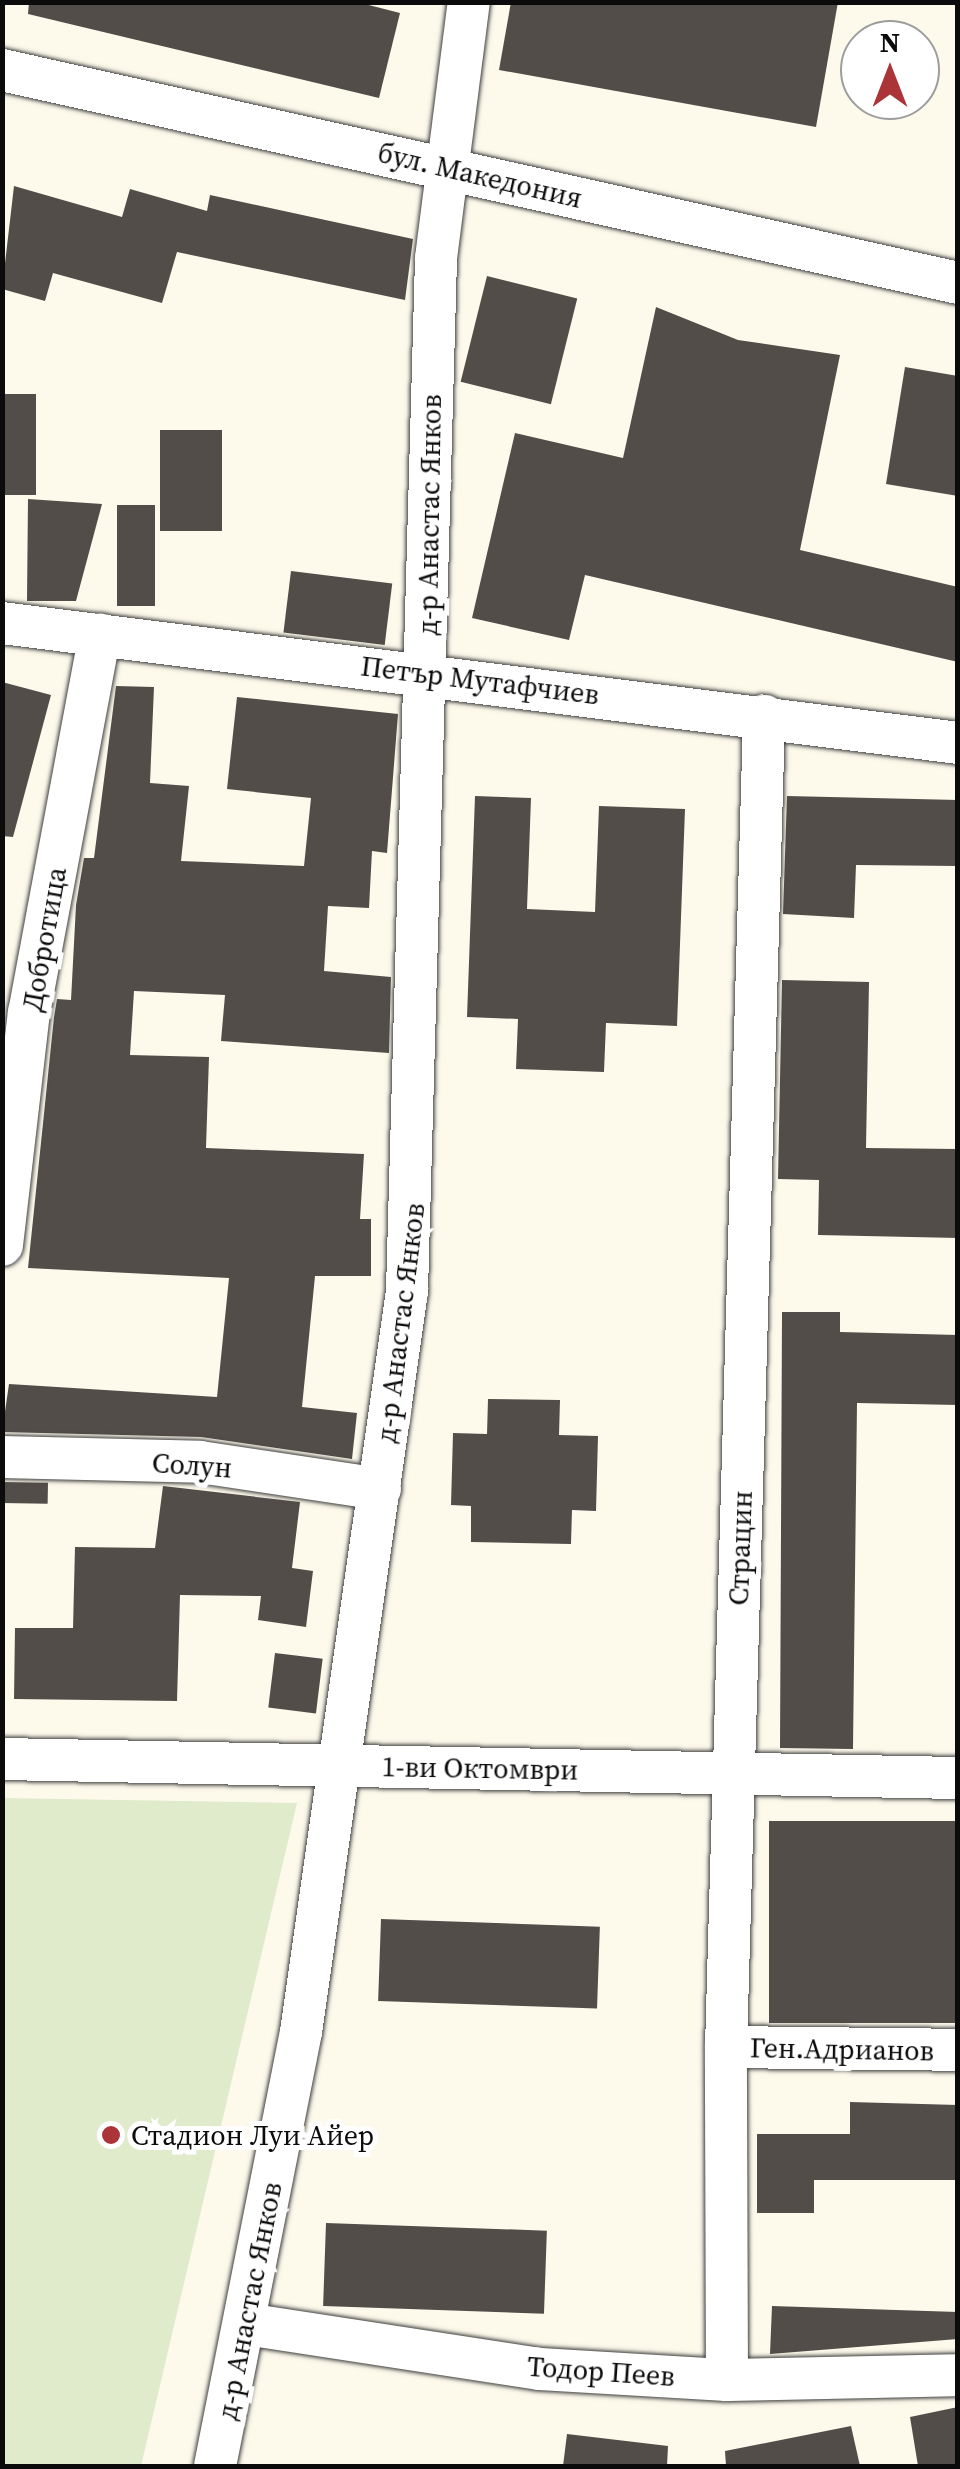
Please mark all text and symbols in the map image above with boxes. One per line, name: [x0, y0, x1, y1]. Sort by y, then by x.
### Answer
north arrow: [840, 20, 940, 120]
text: N: [880, 23, 900, 61]
street label: бул. Македония: [375, 135, 585, 215]
street label: д-р Анастас Янков: [410, 394, 448, 636]
street label: Петър Мутафчиев: [359, 649, 601, 711]
street label: Добротица: [15, 864, 73, 1014]
street label: д-р Анастас Янков: [369, 1201, 431, 1445]
street label: Солун: [151, 1445, 233, 1485]
street label: Страцин: [721, 1490, 759, 1606]
street label: 1-ви Октомври: [381, 1749, 579, 1787]
street label: Ген.Адрианов: [750, 2031, 934, 2067]
place label: Стадион Луи Айер: [131, 2118, 374, 2152]
marker: Стадион Луи Айер: [100, 2124, 122, 2146]
street label: д-р Анастас Янков: [209, 2179, 289, 2423]
street label: Тодор Пеев: [526, 2349, 676, 2393]

